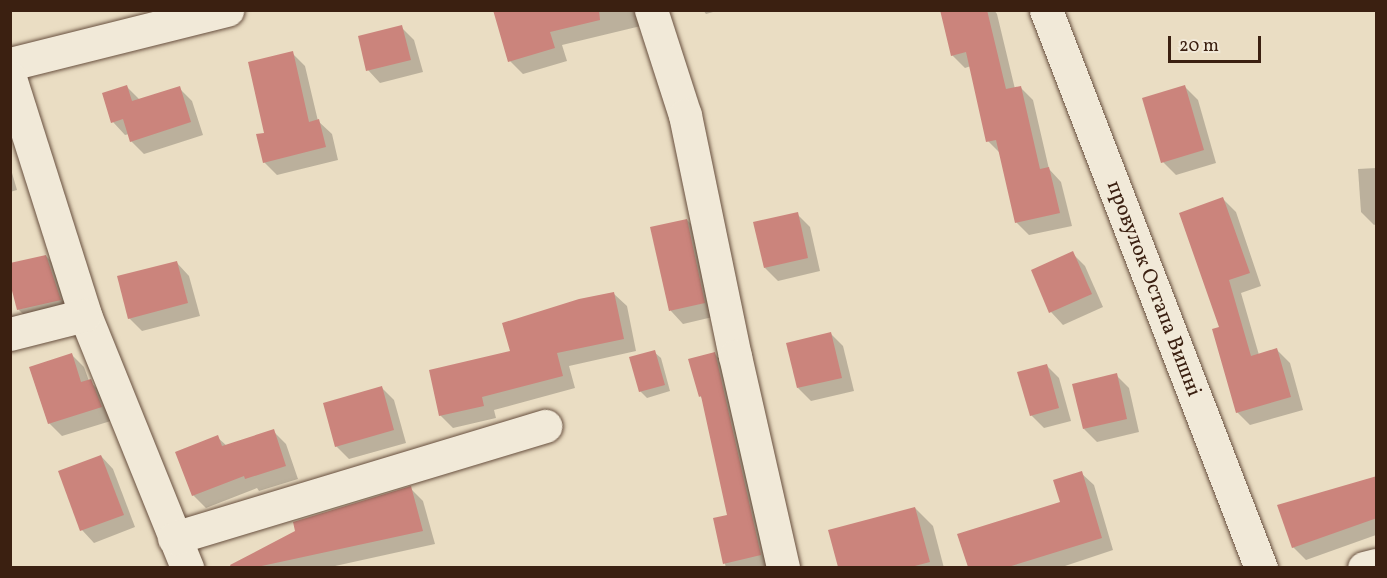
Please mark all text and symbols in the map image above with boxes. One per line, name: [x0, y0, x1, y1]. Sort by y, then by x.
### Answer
scale bar: [1171, 24, 1264, 62]
text: 20 m: [1179, 34, 1219, 59]
street label: провулок Остапа Вишні: [1100, 178, 1206, 400]

